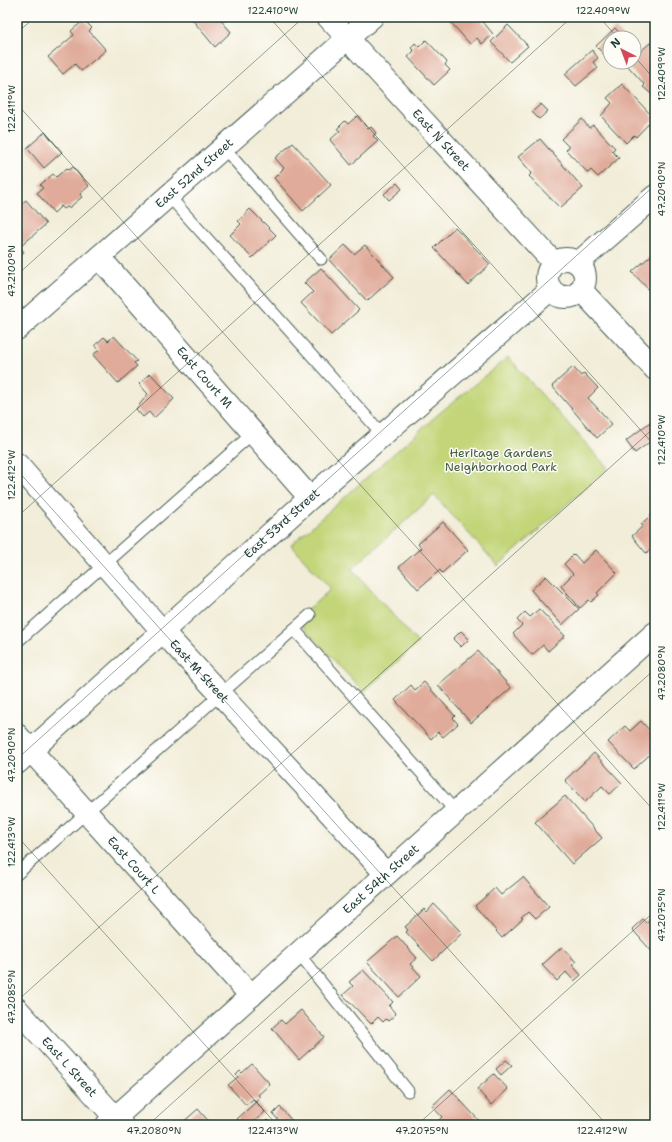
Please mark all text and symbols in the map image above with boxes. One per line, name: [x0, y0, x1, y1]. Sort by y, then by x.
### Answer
text: 122.410°W: [248, 4, 299, 17]
text: 122.409°W: [576, 4, 630, 17]
north arrow: [602, 30, 642, 70]
text: N: [607, 34, 624, 51]
text: 122.409°W: [655, 47, 668, 101]
text: 122.411°W: [5, 85, 18, 133]
street label: East N Street: [409, 106, 473, 174]
street label: East 52nd Street: [152, 135, 237, 212]
text: 47.2090°N: [655, 162, 668, 216]
text: 47.2100°N: [5, 245, 18, 297]
street label: East Court M: [173, 343, 236, 412]
text: 122.410°W: [655, 414, 668, 465]
park label: Heritage Gardens Neighborhood Park: [445, 445, 557, 475]
text: 122.412°W: [5, 449, 18, 500]
street label: East 53rd Street: [240, 485, 323, 562]
street label: East M Street: [166, 636, 232, 706]
text: 47.2080°N: [655, 646, 668, 700]
text: 47.2090°N: [5, 728, 18, 782]
text: 122.411°W: [655, 783, 668, 831]
text: 122.413°W: [5, 816, 18, 867]
street label: East Court L: [104, 833, 164, 898]
street label: East 54th Street: [339, 841, 422, 918]
text: 47.2075°N: [655, 888, 668, 942]
text: 47.2085°N: [5, 970, 18, 1024]
street label: East L Street: [38, 1033, 101, 1100]
text: 47.2080°N: [127, 1124, 181, 1137]
text: 122.413°W: [248, 1124, 299, 1137]
text: 47.2075°N: [395, 1124, 449, 1137]
text: 122.412°W: [577, 1124, 628, 1137]

